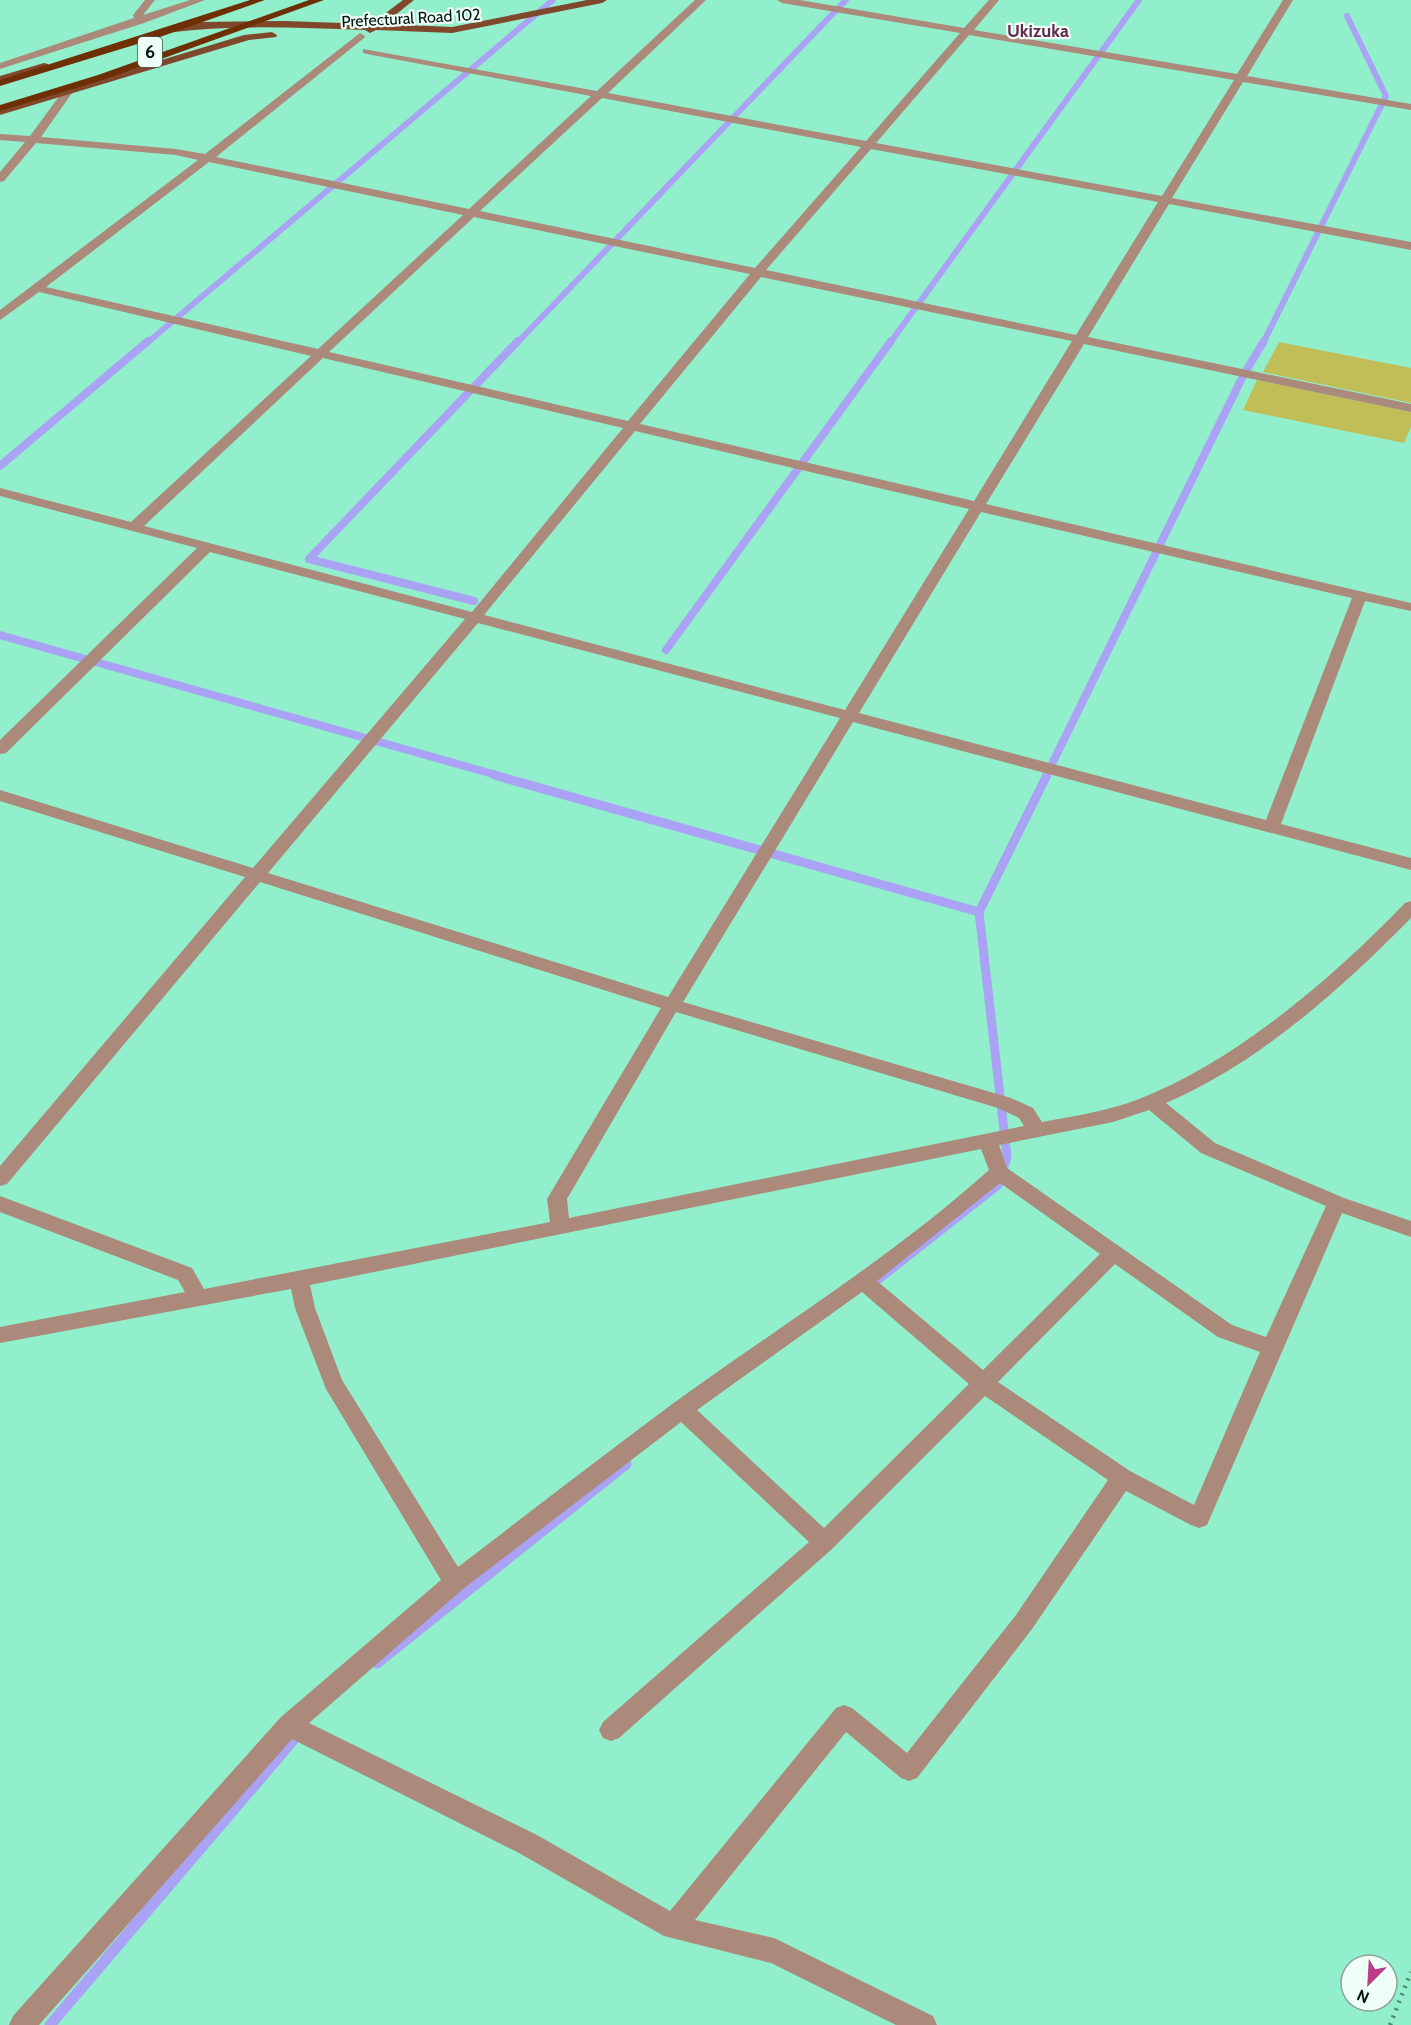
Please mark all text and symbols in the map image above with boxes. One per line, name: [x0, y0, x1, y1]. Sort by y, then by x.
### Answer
street label: Prefectural Road 102: [341, 5, 481, 31]
district label: Ukizuka: [1007, 20, 1069, 42]
road number: 6: [138, 37, 162, 67]
north arrow: [1339, 1953, 1399, 2013]
text: N: [1354, 1985, 1372, 2007]

